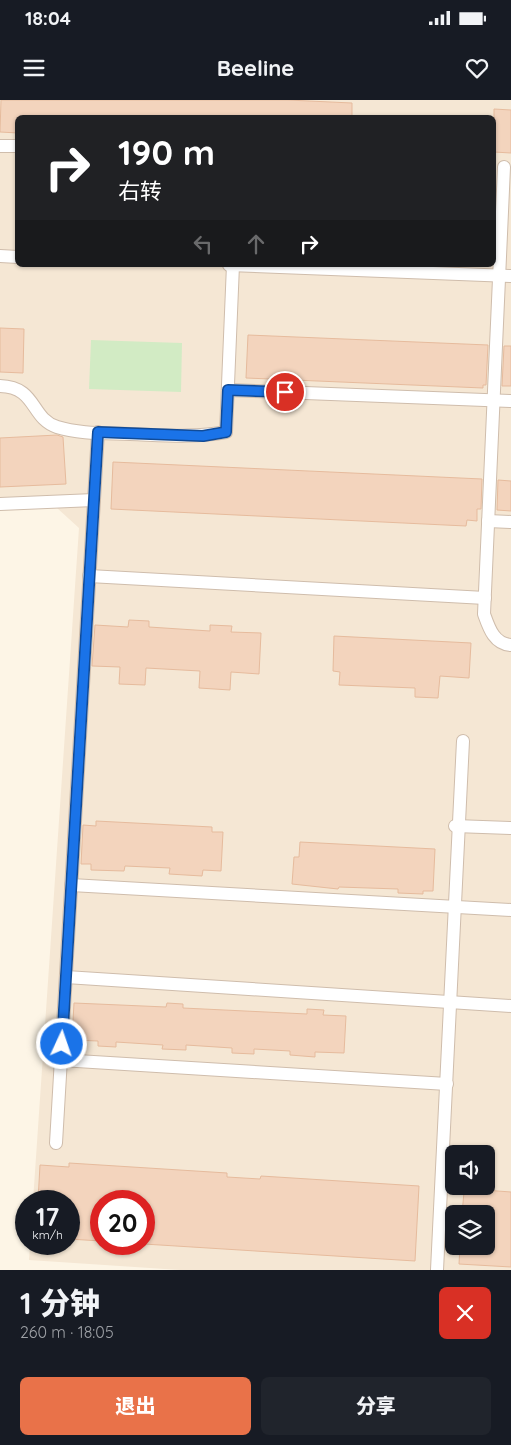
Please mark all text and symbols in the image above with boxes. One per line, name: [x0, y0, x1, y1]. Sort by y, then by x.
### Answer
text: 18:04: [25, 6, 71, 30]
icon: menu: [20, 54, 48, 82]
text: Beeline: [217, 54, 294, 82]
icon: heart: [463, 54, 491, 82]
text: 190 m: [118, 130, 215, 174]
icon: right: [35, 135, 100, 200]
text: 右转: [118, 177, 162, 205]
icon: left: [189, 230, 217, 258]
icon: ahead: [242, 230, 270, 258]
icon: right: [295, 230, 323, 258]
pin: [264, 371, 306, 413]
icon: arrive: [271, 378, 299, 406]
position arrow: [35, 1017, 87, 1069]
map controls: [445, 1145, 495, 1255]
button: sound: [445, 1145, 495, 1195]
speed limit sign: 20: [90, 1190, 155, 1255]
text: 17: [36, 1201, 59, 1232]
button: layers: [445, 1205, 495, 1255]
text: km/h: [32, 1227, 63, 1242]
text: 1 分钟: [20, 1284, 100, 1322]
button: close: [439, 1287, 491, 1339]
text: 260 m · 18:05: [20, 1322, 114, 1342]
button: 退出: [20, 1377, 251, 1435]
button: 分享: [261, 1377, 491, 1435]

